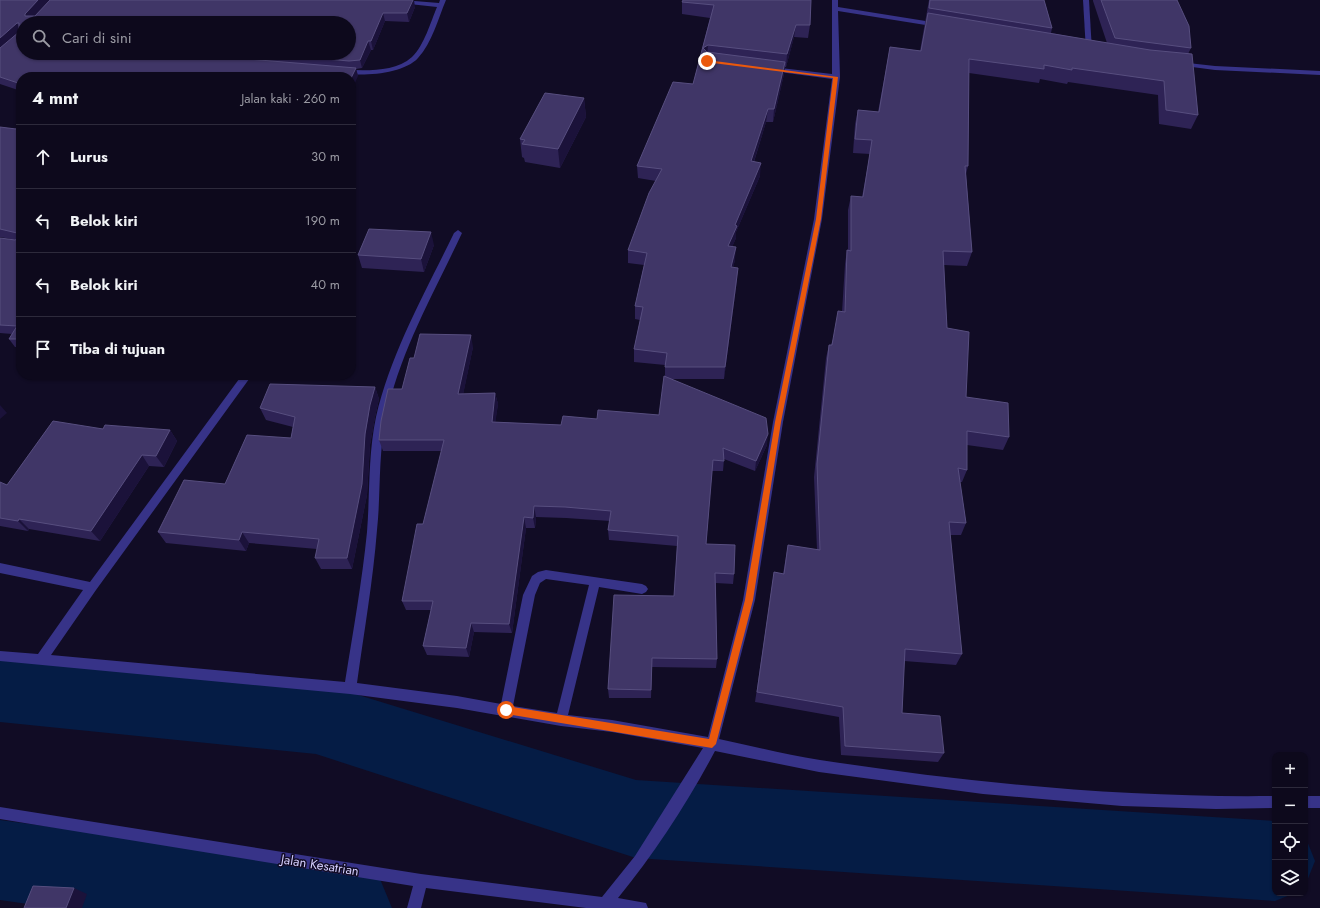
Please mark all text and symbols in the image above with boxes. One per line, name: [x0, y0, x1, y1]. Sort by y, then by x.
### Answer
search box: [16, 16, 356, 60]
icon: search: [30, 27, 52, 49]
text: Cari di sini: [62, 27, 132, 49]
route end: [698, 52, 716, 70]
text: 4 mnt: [32, 86, 78, 110]
text: Jalan kaki · 260 m: [241, 89, 340, 108]
icon: ahead: [32, 146, 54, 168]
text: Lurus: [70, 146, 108, 168]
text: 30 m: [311, 147, 340, 166]
icon: left: [32, 210, 54, 232]
text: Belok kiri: [70, 210, 138, 232]
text: 190 m: [305, 211, 340, 230]
icon: left: [32, 274, 54, 296]
text: Belok kiri: [70, 274, 138, 296]
text: 40 m: [311, 275, 340, 294]
icon: arrive: [32, 338, 54, 360]
text: Tiba di tujuan: [70, 338, 165, 360]
route start: [497, 701, 515, 719]
map controls: [1272, 752, 1308, 896]
button: +: [1272, 752, 1308, 788]
button: −: [1272, 788, 1308, 824]
button: locate: [1272, 824, 1308, 860]
street label: Jalan Kesatrian: [278, 849, 360, 881]
button: layers: [1272, 860, 1308, 896]

